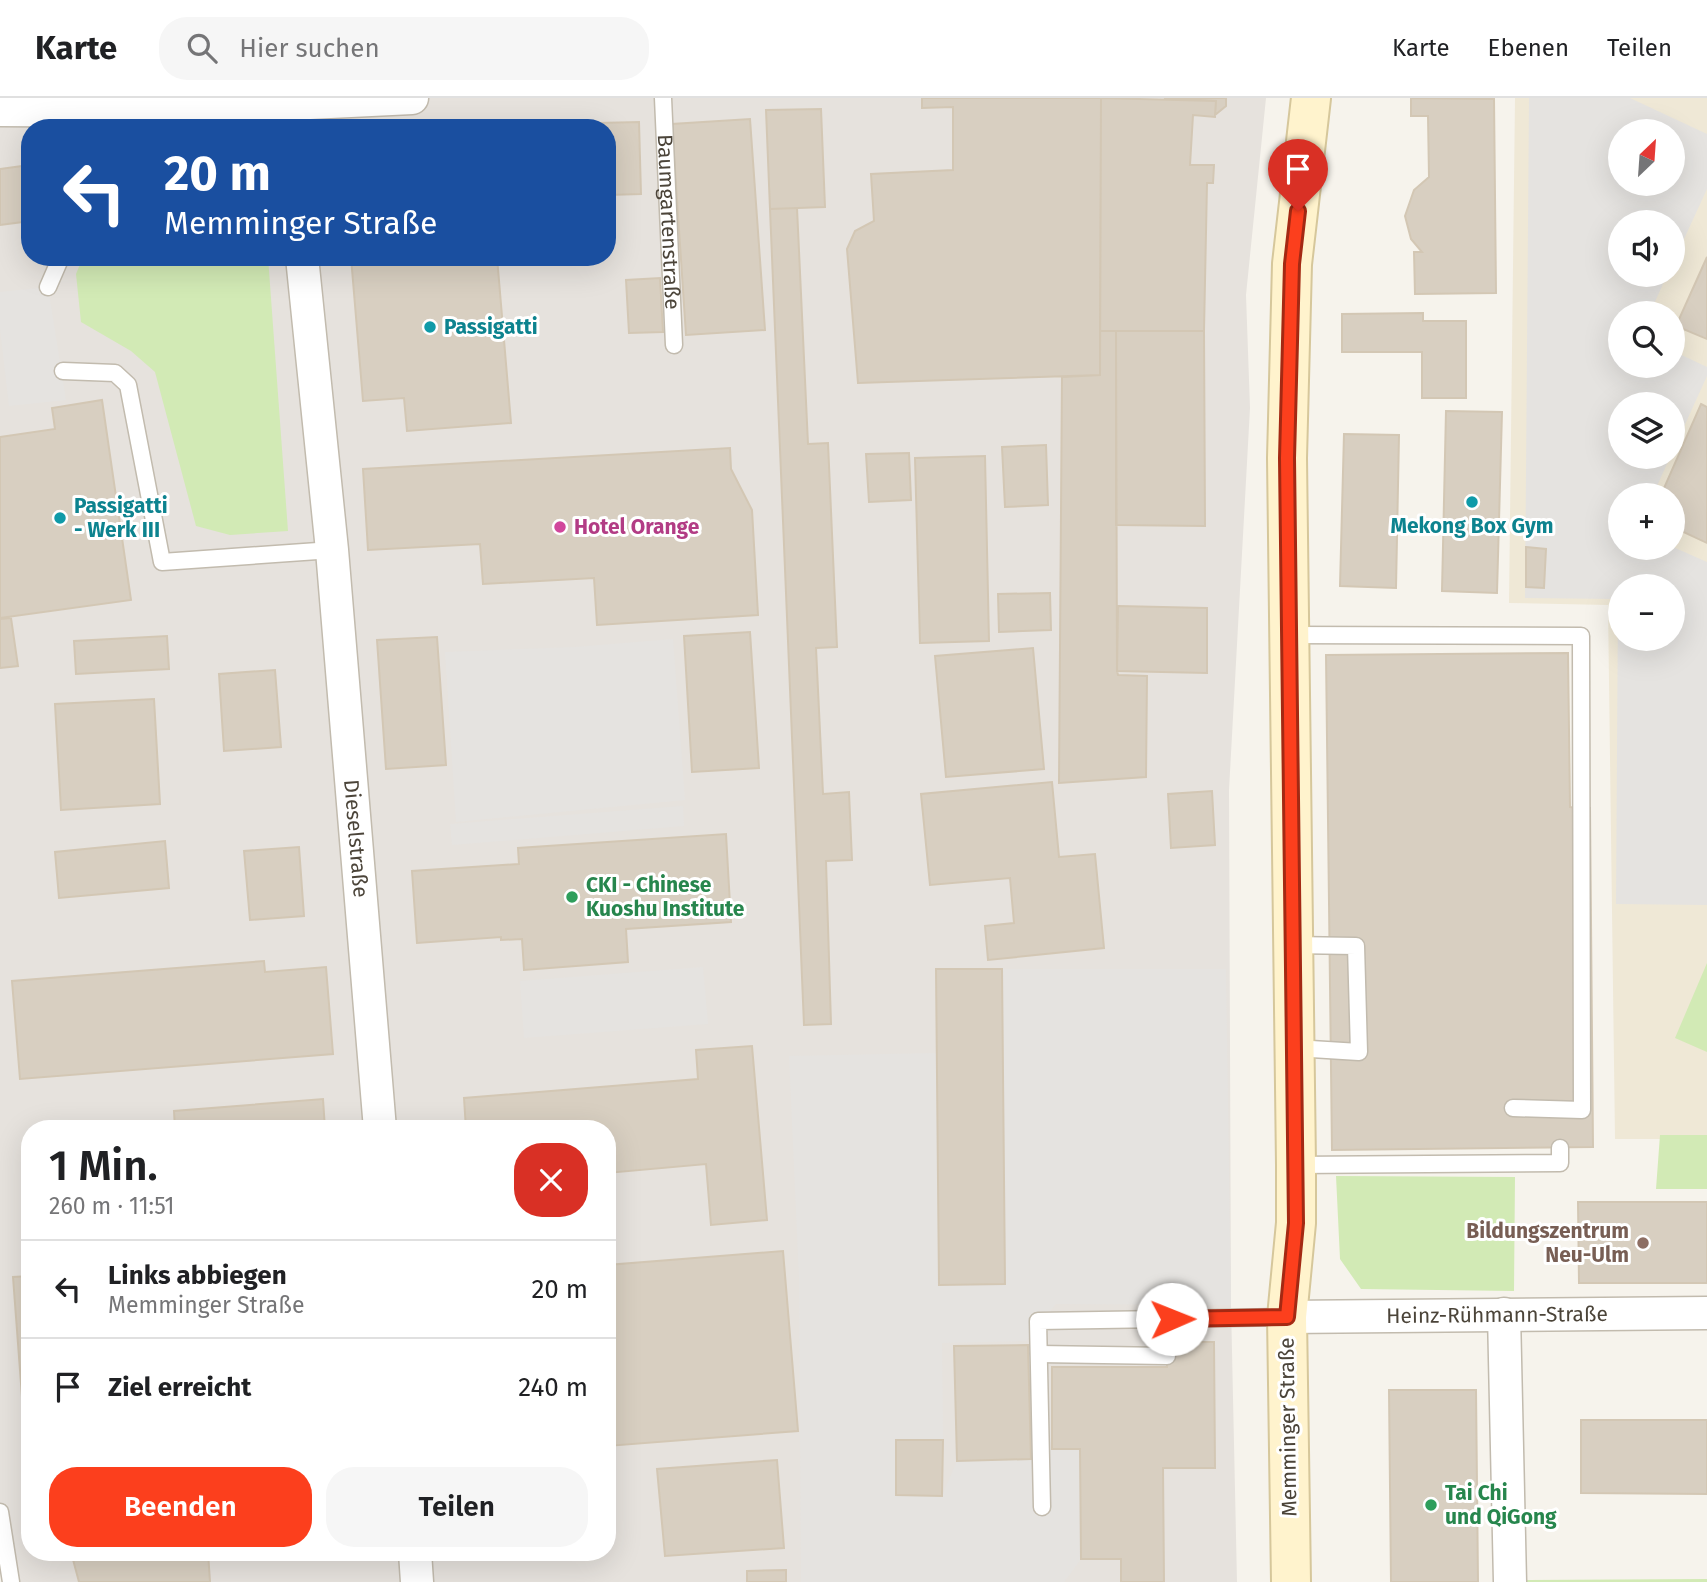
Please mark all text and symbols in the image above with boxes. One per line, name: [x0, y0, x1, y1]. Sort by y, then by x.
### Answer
search box: [159, 17, 649, 80]
text: Karte: [35, 28, 117, 68]
icon: search: [183, 29, 221, 67]
text: Hier suchen: [239, 33, 380, 64]
text: Karte: [1392, 34, 1450, 62]
text: Ebenen: [1488, 34, 1569, 62]
text: Teilen: [1607, 34, 1672, 62]
north arrow: [1608, 119, 1685, 196]
map controls: [1608, 119, 1685, 651]
street label: Baumgartenstraße: [652, 134, 685, 310]
pin: [1268, 139, 1328, 211]
text: 20 m: [164, 144, 271, 203]
icon: left: [49, 147, 140, 238]
icon: arrive: [1279, 150, 1317, 188]
text: Memminger Straße: [164, 204, 437, 242]
button: sound: [1608, 210, 1685, 287]
button: search: [1608, 301, 1685, 378]
place label: Passigatti: [444, 314, 538, 340]
marker: Passigatti: [422, 319, 438, 335]
button: layers: [1608, 392, 1685, 469]
button: +: [1608, 483, 1685, 560]
place label: Passigatti - Werk III: [74, 493, 168, 543]
marker: Mekong Box Gym: [1464, 494, 1480, 510]
marker: Passigatti - Werk III: [52, 510, 68, 526]
place label: Mekong Box Gym: [1390, 513, 1554, 539]
place label: Hotel Orange: [574, 514, 700, 540]
marker: Hotel Orange: [552, 519, 568, 535]
button: −: [1608, 574, 1685, 651]
street label: Dieselstraße: [338, 778, 374, 899]
place label: CKI - Chinese Kuoshu Institute: [586, 872, 745, 922]
marker: CKI - Chinese Kuoshu Institute: [564, 889, 580, 905]
text: 1 Min.: [49, 1141, 158, 1191]
button: close: [514, 1143, 588, 1217]
text: 260 m · 11:51: [49, 1192, 175, 1220]
place label: Bildungszentrum Neu-Ulm: [1466, 1218, 1629, 1268]
marker: Bildungszentrum Neu-Ulm: [1635, 1235, 1651, 1251]
text: Links abbiegen: [108, 1260, 287, 1291]
icon: left: [49, 1270, 87, 1308]
text: 20 m: [531, 1274, 588, 1305]
position arrow: [1135, 1282, 1209, 1356]
text: Memminger Straße: [108, 1291, 305, 1319]
street label: Heinz-Rühmann-Straße: [1386, 1301, 1608, 1329]
street label: Memminger Straße: [1273, 1337, 1303, 1517]
icon: arrive: [49, 1368, 87, 1406]
text: Ziel erreicht: [108, 1372, 251, 1403]
text: 240 m: [518, 1372, 588, 1403]
button: Beenden: [49, 1467, 312, 1547]
button: Teilen: [326, 1467, 588, 1547]
place label: Tai Chi und QiGong: [1445, 1480, 1557, 1530]
marker: Tai Chi und QiGong: [1423, 1497, 1439, 1513]

